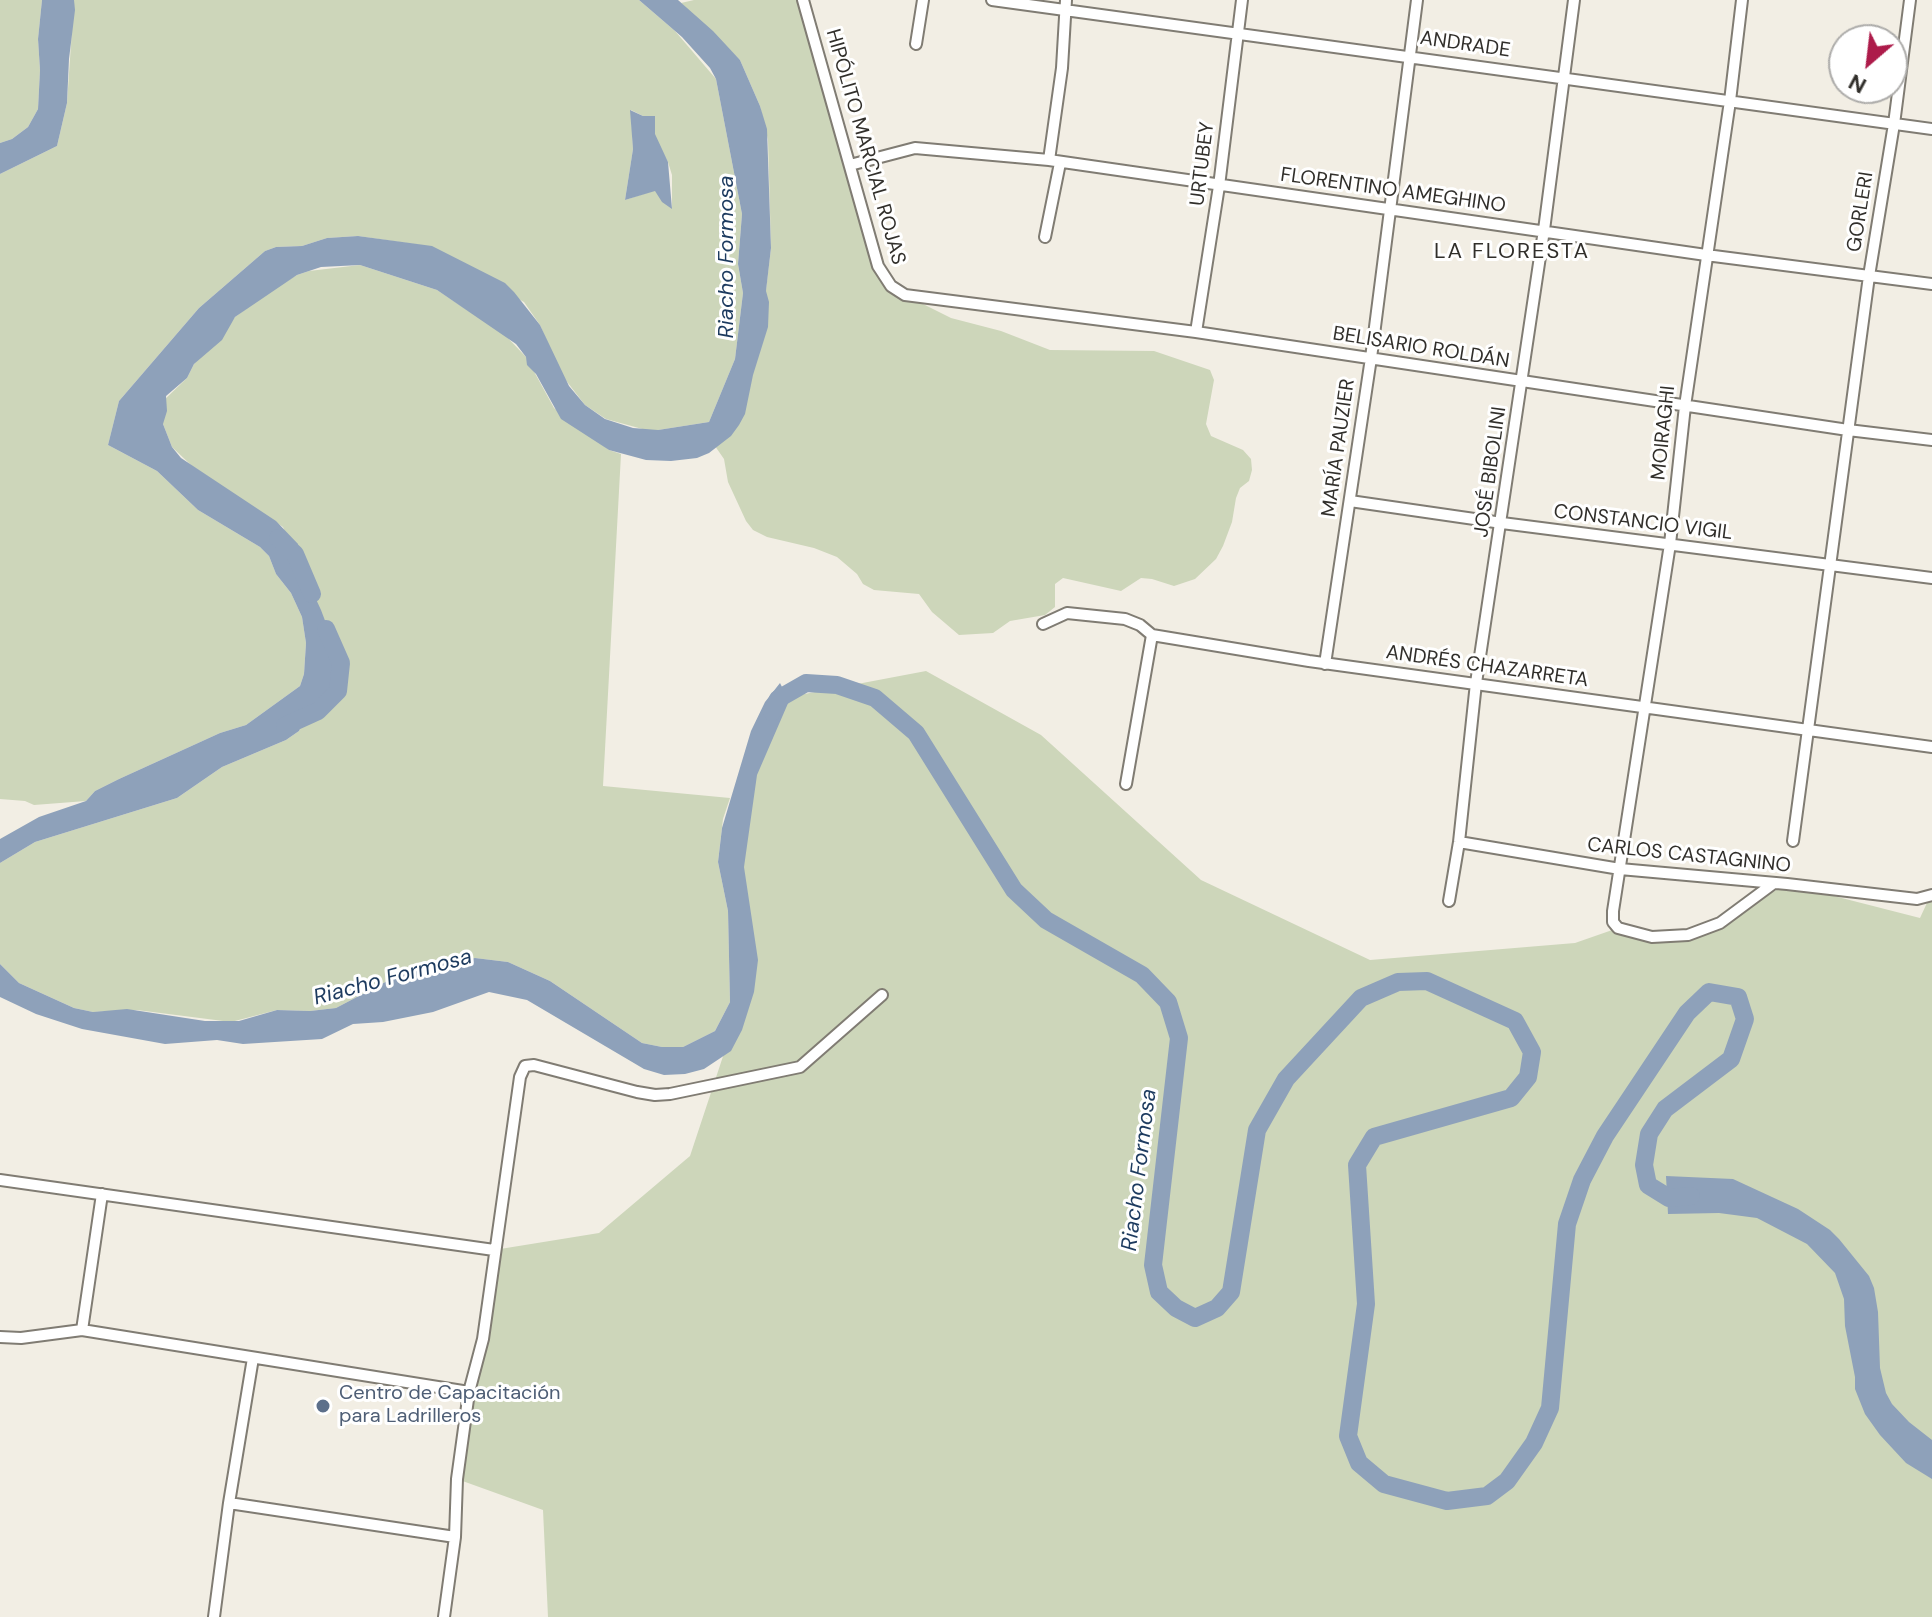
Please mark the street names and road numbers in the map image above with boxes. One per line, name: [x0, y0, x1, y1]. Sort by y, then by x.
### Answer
street label: HIPÓLITO MARCIAL ROJAS: [820, 27, 910, 267]
street label: ANDRADE: [1418, 27, 1512, 63]
street label: URTUBEY: [1186, 121, 1220, 207]
street label: FLORENTINO AMEGHINO: [1279, 163, 1507, 219]
street label: GORLERI: [1843, 170, 1879, 254]
street label: BELISARIO ROLDÁN: [1331, 322, 1511, 374]
street label: MARÍA PAUZIER: [1317, 377, 1361, 519]
street label: MOIRAGHI: [1647, 385, 1681, 481]
street label: JOSÉ BIBOLINI: [1470, 405, 1512, 539]
street label: CONSTANCIO VIGIL: [1552, 500, 1734, 546]
street label: ANDRÉS CHAZARRETA: [1384, 641, 1590, 693]
street label: CARLOS CASTAGNINO: [1586, 833, 1792, 879]

